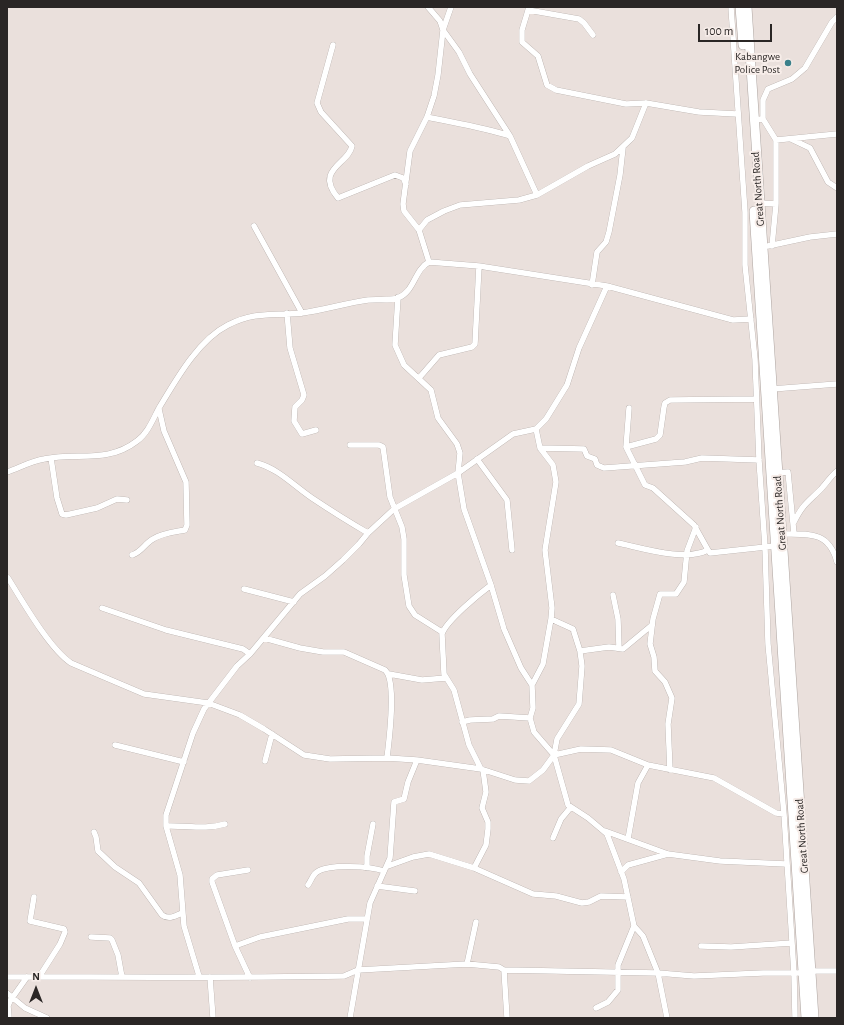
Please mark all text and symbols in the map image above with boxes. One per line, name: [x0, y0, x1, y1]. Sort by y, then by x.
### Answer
scale bar: [700, 16, 774, 42]
text: 100 m: [705, 25, 733, 37]
place label: Kabangwe Police Post: [735, 50, 780, 76]
marker: Kabangwe Police Post: [783, 58, 793, 68]
street label: Great North Road: [749, 151, 767, 227]
street label: Great North Road: [771, 475, 789, 551]
street label: Great North Road: [793, 798, 811, 874]
north arrow: [16, 969, 56, 1009]
text: N: [32, 971, 40, 982]

